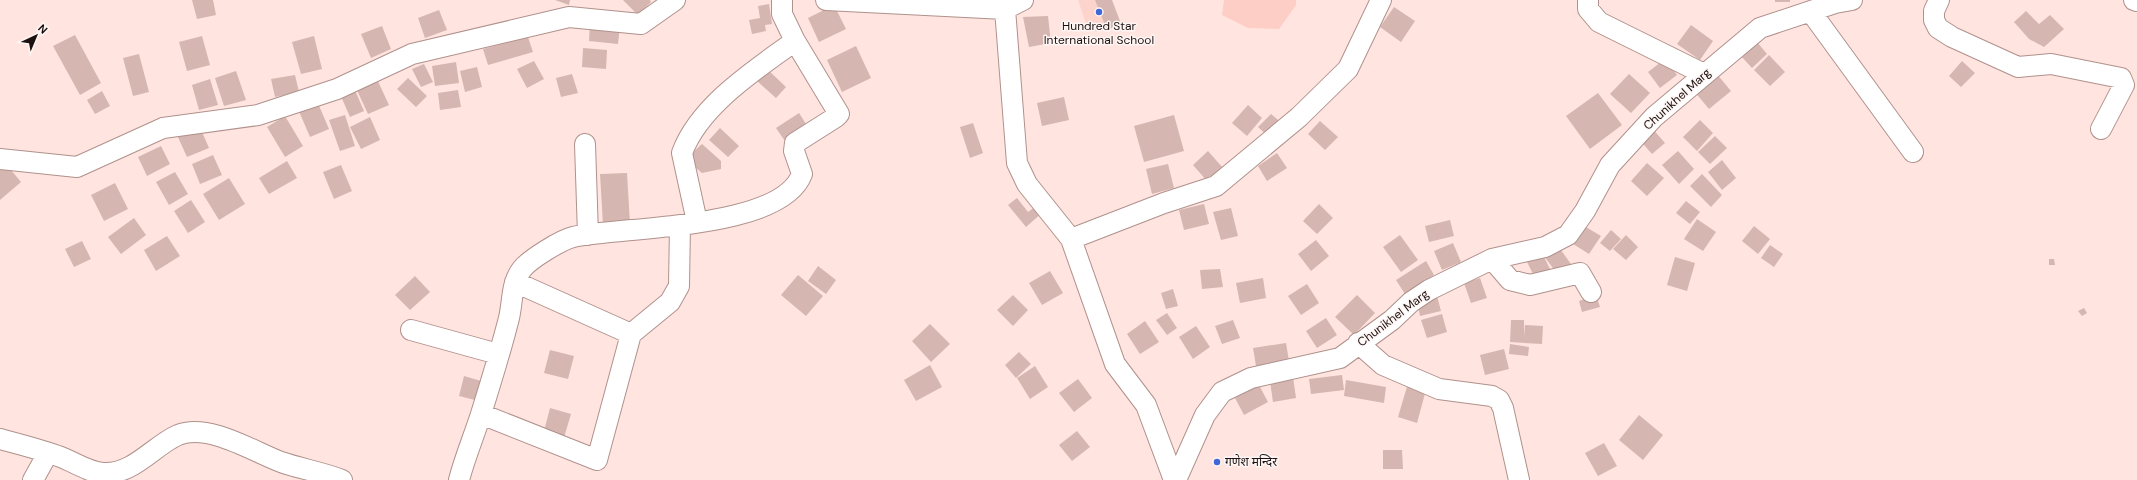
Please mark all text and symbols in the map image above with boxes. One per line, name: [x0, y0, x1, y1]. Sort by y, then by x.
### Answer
marker: Hundred Star International School: [1094, 7, 1104, 17]
north arrow: [16, 16, 56, 56]
place label: Hundred Star International School: [1044, 18, 1154, 48]
text: N: [35, 21, 51, 37]
street label: Chunikhel Marg: [1640, 64, 1714, 134]
street label: Chunikhel Marg: [1354, 286, 1432, 350]
place label: गणेश मन्दिर: [1225, 454, 1278, 470]
marker: गणेश मन्दिर: [1212, 457, 1222, 467]

